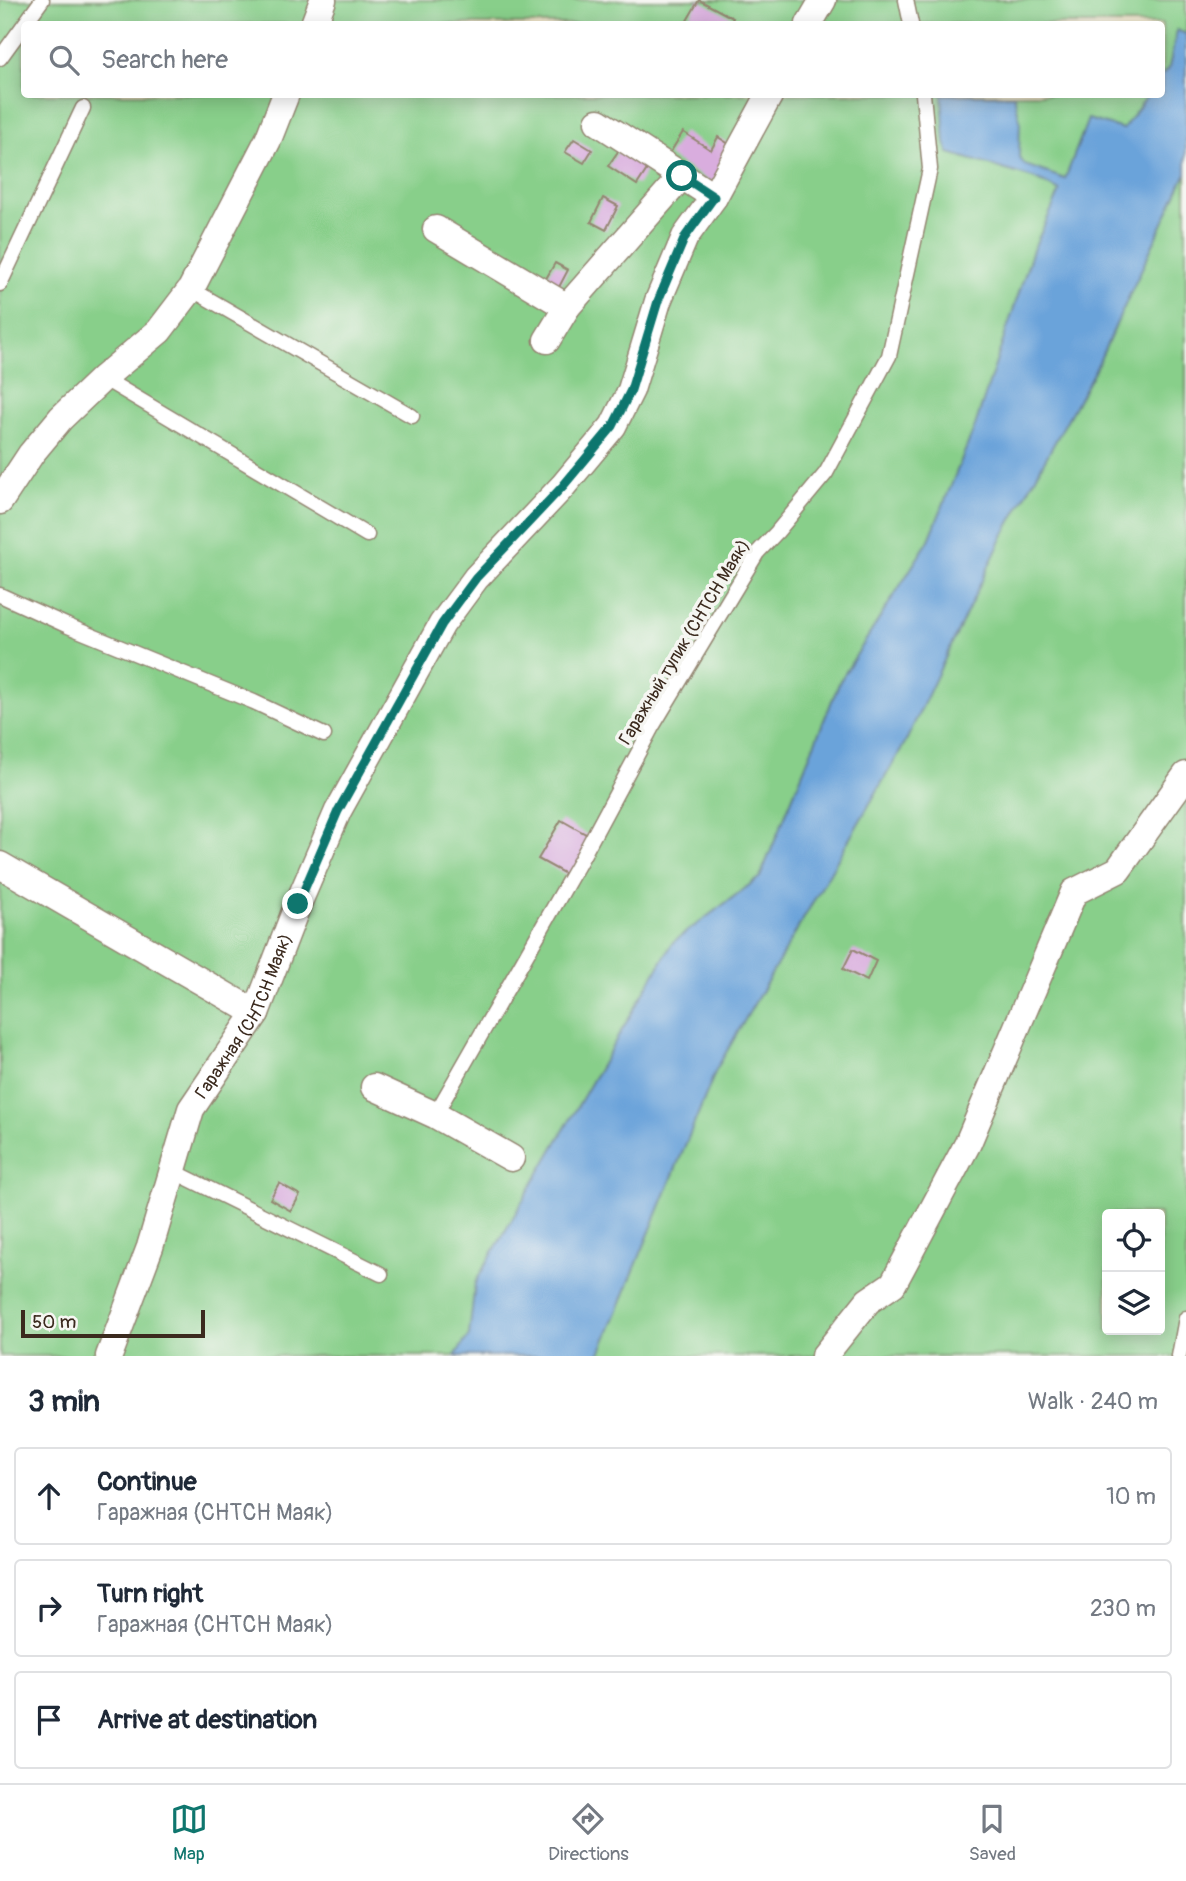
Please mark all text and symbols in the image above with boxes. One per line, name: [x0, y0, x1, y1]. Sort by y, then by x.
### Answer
search box: [21, 21, 1165, 98]
icon: search: [45, 41, 83, 79]
text: Search here: [101, 44, 228, 76]
route start: [666, 160, 697, 191]
street label: Гаражный тупик (СНТСН Маяк): [614, 535, 755, 749]
route end: [282, 888, 313, 919]
street label: Гаражная (СНТСН Маяк): [190, 930, 298, 1103]
map controls: [1102, 1209, 1165, 1335]
button: locate: [1102, 1209, 1165, 1272]
button: layers: [1102, 1272, 1165, 1335]
scale bar: [21, 1307, 205, 1339]
text: 50 m: [32, 1310, 76, 1334]
text: 3 min: [28, 1383, 100, 1420]
text: Walk · 240 m: [1028, 1387, 1158, 1416]
text: Continue: [97, 1466, 197, 1498]
icon: ahead: [30, 1477, 68, 1515]
text: 10 m: [1106, 1482, 1156, 1511]
text: Гаражная (СНТСН Маяк): [97, 1498, 334, 1527]
text: Turn right: [97, 1578, 203, 1610]
icon: right: [30, 1589, 68, 1627]
text: 230 m: [1090, 1594, 1156, 1623]
text: Гаражная (СНТСН Маяк): [97, 1610, 334, 1639]
icon: arrive: [30, 1701, 68, 1739]
text: Arrive at destination: [97, 1704, 317, 1736]
tab: Map: [170, 1800, 208, 1866]
tab: Directions: [548, 1800, 629, 1866]
tab: Saved: [969, 1800, 1016, 1866]

